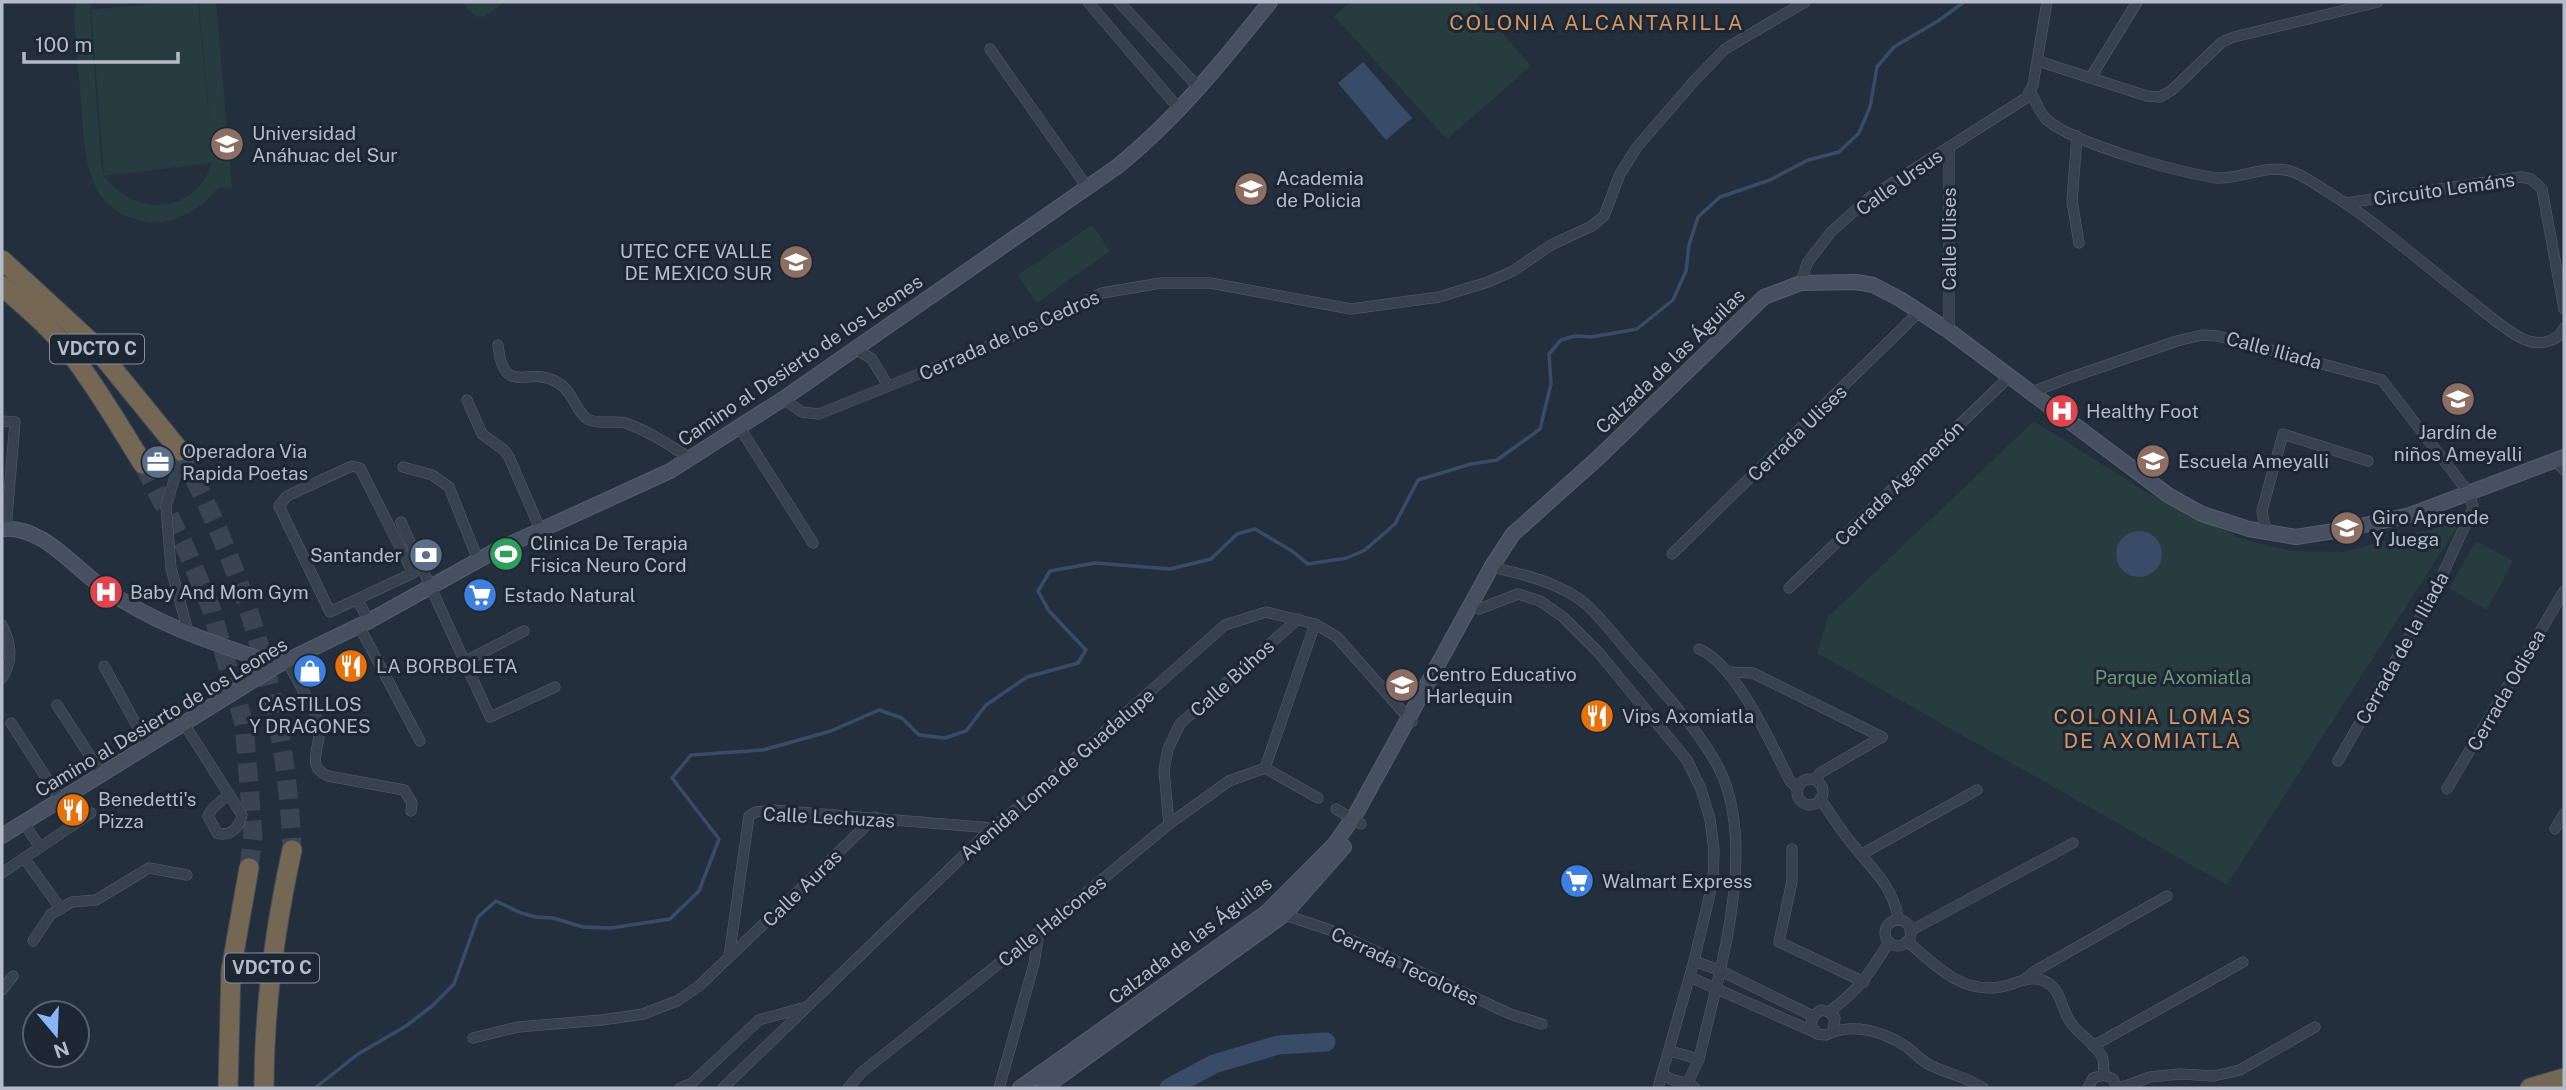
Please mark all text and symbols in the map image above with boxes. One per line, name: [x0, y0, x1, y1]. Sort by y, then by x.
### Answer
district label: COLONIA ALCANTARILLA: [1449, 10, 1745, 35]
scale bar: [24, 21, 178, 65]
text: 100 m: [35, 32, 92, 57]
place label: Universidad Anáhuac del Sur: [252, 122, 398, 166]
school or university icon: Universidad Anáhuac del Sur: [208, 125, 246, 163]
street label: Calle Ursus: [1852, 144, 1946, 220]
place label: Academia de Policia: [1276, 167, 1364, 211]
street label: Circuito Lemáns: [2372, 168, 2516, 210]
school or university icon: Academia de Policia: [1232, 170, 1270, 208]
street label: Calle Ulises: [1938, 187, 1960, 291]
place label: UTEC CFE VALLE DE MEXICO SUR: [620, 240, 772, 284]
school or university icon: UTEC CFE VALLE DE MEXICO SUR: [777, 243, 815, 281]
street label: Camino al Desierto de los Leones: [674, 270, 926, 450]
street label: Calzada de las Águilas: [1591, 284, 1749, 438]
street label: Cerrada de los Cedros: [916, 285, 1102, 385]
street label: Calle Iliada: [2224, 327, 2324, 373]
road number: VDCTO C: [50, 334, 144, 363]
street label: Cerrada Ulises: [1743, 380, 1851, 486]
school or university icon: Jardín de niños Ameyalli: [2439, 380, 2477, 418]
hospital icon: Healthy Foot: [2043, 392, 2081, 430]
place label: Healthy Foot: [2086, 400, 2199, 422]
street label: Cerrada Agamenón: [1830, 416, 1968, 550]
place label: Jardín de niños Ameyalli: [2394, 421, 2522, 465]
place label: Operadora Via Rapida Poetas: [182, 440, 308, 484]
school or university icon: Escuela Ameyalli: [2134, 442, 2172, 480]
office icon: Operadora Via Rapida Poetas: [139, 443, 177, 481]
place label: Escuela Ameyalli: [2178, 450, 2329, 472]
place label: Giro Aprende Y Juega: [2372, 506, 2489, 550]
school or university icon: Giro Aprende Y Juega: [2328, 509, 2366, 547]
place label: Clinica De Terapia Fisica Neuro Cord: [530, 532, 688, 576]
sports icon: Clinica De Terapia Fisica Neuro Cord: [487, 535, 525, 573]
bank icon: Santander: [407, 536, 445, 574]
place label: Santander: [310, 544, 402, 566]
street label: Cerrada de la Iliada: [2351, 568, 2453, 728]
hospital icon: Baby And Mom Gym: [87, 573, 125, 611]
supermarket icon: Estado Natural: [461, 576, 499, 614]
place label: Baby And Mom Gym: [130, 581, 309, 603]
place label: Estado Natural: [504, 584, 636, 606]
street label: Cerrada Odisea: [2462, 626, 2550, 754]
street label: Camino al Desierto de los Leones: [31, 633, 291, 801]
street label: Calle Búhos: [1186, 635, 1278, 721]
restaurant icon: LA BORBOLETA: [332, 647, 370, 685]
shop icon: CASTILLOS Y DRAGONES: [291, 652, 329, 690]
place label: LA BORBOLETA: [376, 655, 518, 677]
place label: Centro Educativo Harlequin: [1426, 663, 1577, 707]
school or university icon: Centro Educativo Harlequin: [1383, 666, 1421, 704]
park label: Parque Axomiatla: [2095, 666, 2251, 688]
street label: Avenida Loma de Guadalupe: [956, 684, 1158, 864]
place label: CASTILLOS Y DRAGONES: [249, 693, 371, 737]
restaurant icon: Vips Axomiatla: [1578, 697, 1616, 735]
district label: COLONIA LOMAS DE AXOMIATLA: [2053, 704, 2253, 753]
place label: Vips Axomiatla: [1622, 705, 1754, 727]
place label: Benedetti's Pizza: [98, 788, 196, 832]
restaurant icon: Benedetti's Pizza: [54, 791, 92, 829]
street label: Calle Lechuzas: [762, 803, 896, 831]
street label: Calle Auras: [758, 845, 846, 931]
supermarket icon: Walmart Express: [1558, 862, 1596, 900]
place label: Walmart Express: [1602, 870, 1752, 892]
street label: Calle Halcones: [994, 871, 1110, 971]
street label: Calzada de las Águilas: [1104, 871, 1276, 1009]
street label: Cerrada Tecolotes: [1328, 922, 1482, 1010]
road number: VDCTO C: [225, 953, 319, 982]
north arrow: [21, 999, 91, 1069]
text: N: [51, 1037, 72, 1063]

